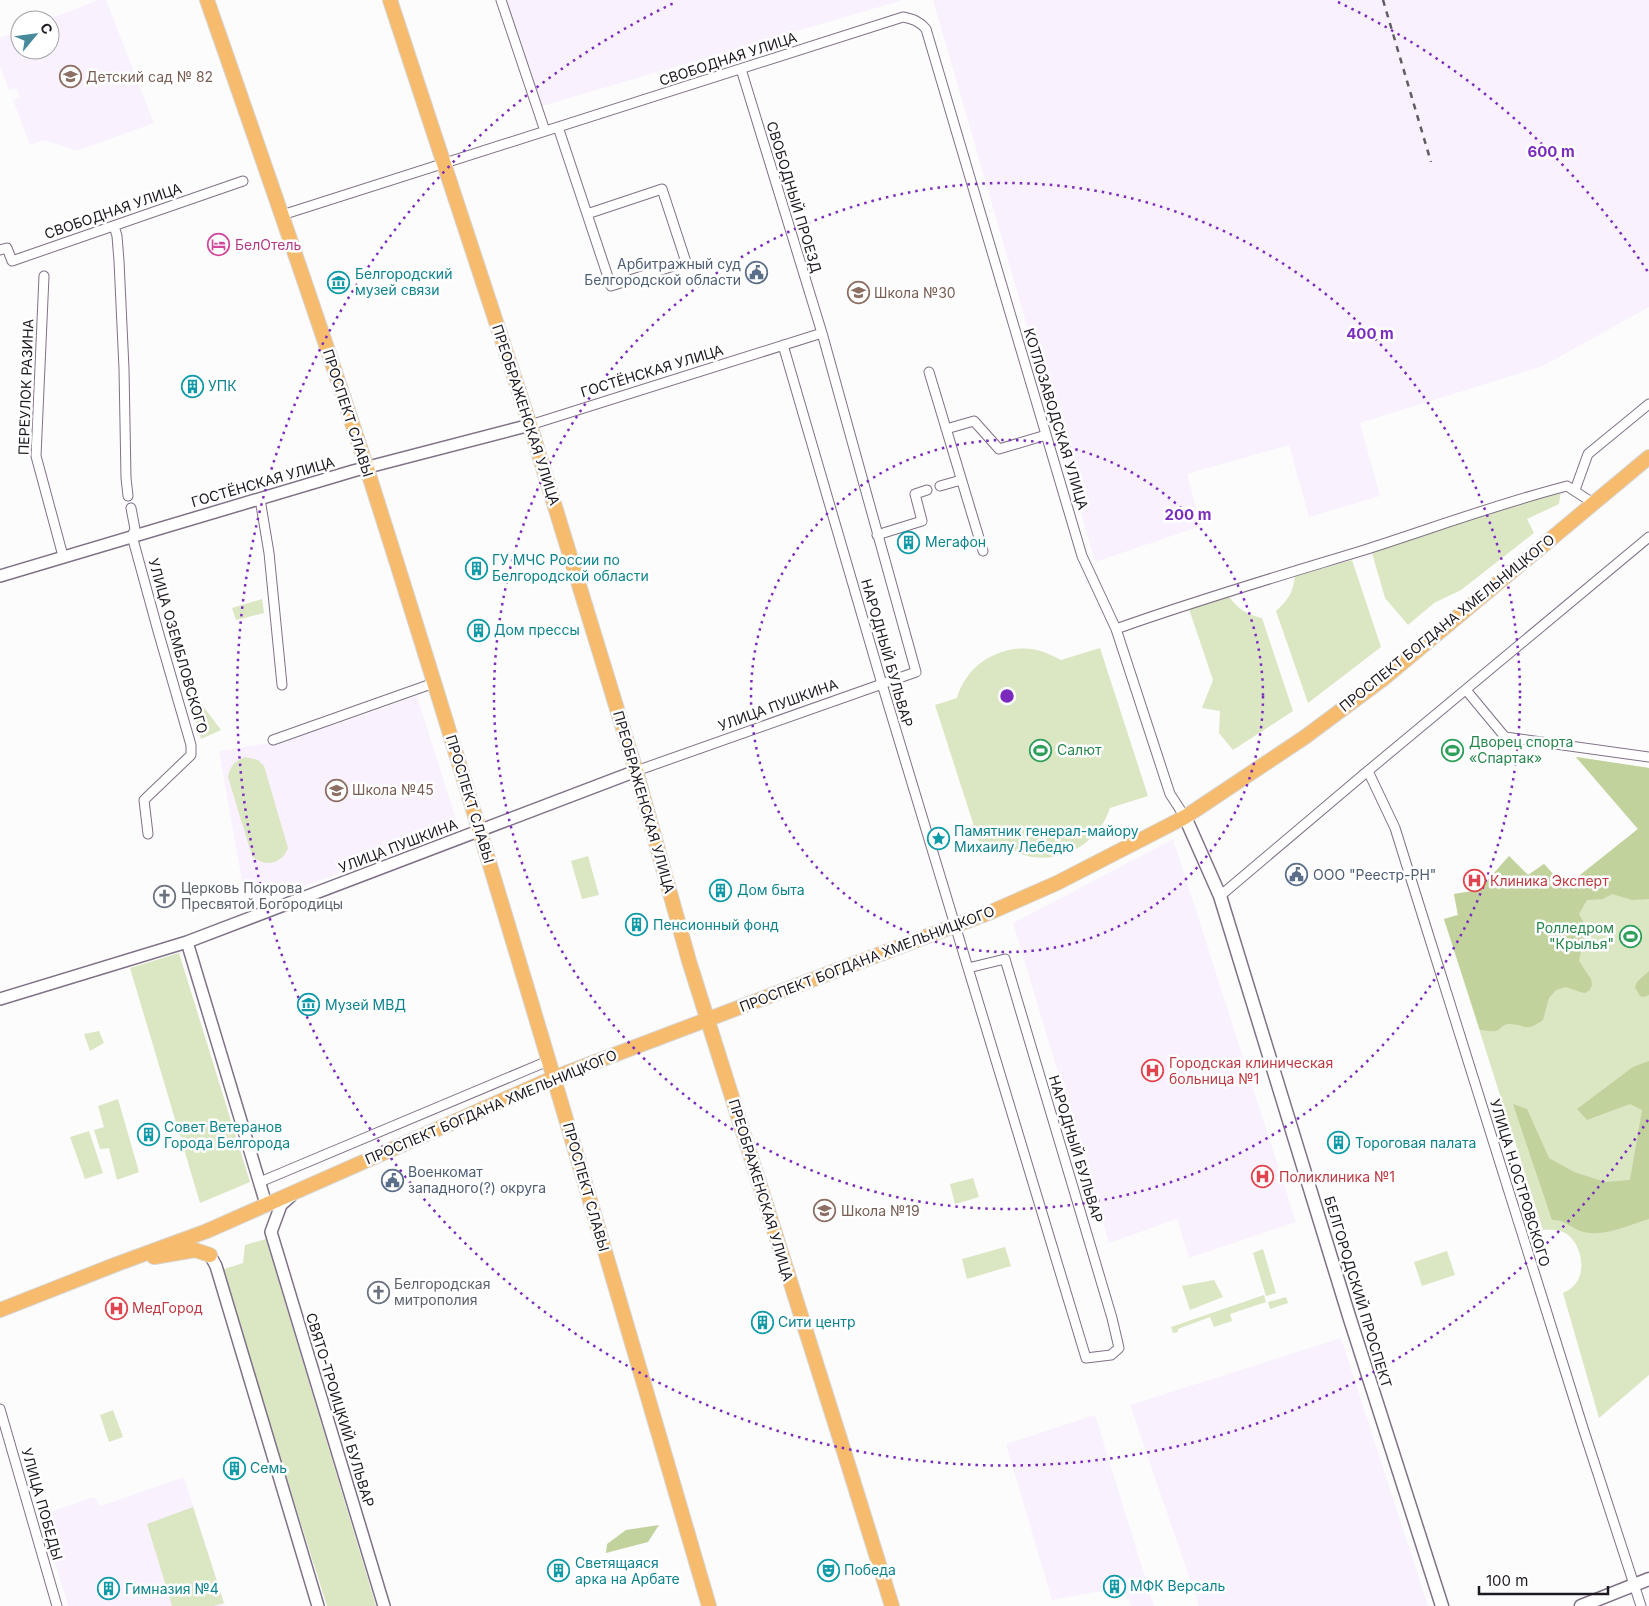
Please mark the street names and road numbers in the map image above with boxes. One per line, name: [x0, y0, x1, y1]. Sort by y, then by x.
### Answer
street label: СВОБОДНАЯ УЛИЦА: [657, 28, 799, 89]
street label: СВОБОДНЫЙ ПРОЕЗД: [763, 119, 827, 274]
street label: СВОБОДНАЯ УЛИЦА: [42, 179, 184, 242]
street label: ПЕРЕУЛОК РАЗИНА: [15, 318, 36, 455]
street label: ПРЕОБРАЖЕНСКАЯ УЛИЦА: [489, 322, 564, 508]
street label: КОТЛОЗАВОДСКАЯ УЛИЦА: [1021, 326, 1092, 512]
street label: ГОСТЁНСКАЯ УЛИЦА: [578, 341, 726, 400]
street label: ПРОСПЕКТ СЛАВЫ: [320, 347, 377, 479]
street label: ГОСТЁНСКАЯ УЛИЦА: [189, 453, 337, 510]
street label: ПРОСПЕКТ БОГДАНА ХМЕЛЬНИЦКОГО: [1336, 530, 1558, 715]
street label: УЛИЦА ОЗЕМБЛОВСКОГО: [145, 556, 212, 735]
street label: НАРОДНЫЙ БУЛЬВАР: [858, 576, 918, 729]
street label: УЛИЦА ПУШКИНА: [716, 675, 840, 734]
street label: ПРЕОБРАЖЕНСКАЯ УЛИЦА: [610, 709, 679, 895]
street label: ПРОСПЕКТ СЛАВЫ: [443, 733, 498, 865]
street label: УЛИЦА ПУШКИНА: [336, 815, 460, 876]
street label: ПРОСПЕКТ БОГДАНА ХМЕЛЬНИЦКОГО: [737, 902, 997, 1015]
street label: ПРОСПЕКТ БОГДАНА ХМЕЛЬНИЦКОГО: [362, 1046, 619, 1167]
street label: НАРОДНЫЙ БУЛЬВАР: [1046, 1073, 1108, 1225]
street label: ПРЕОБРАЖЕНСКАЯ УЛИЦА: [726, 1097, 797, 1283]
street label: УЛИЦА Н.ОСТРОВСКОГО: [1487, 1097, 1554, 1269]
street label: ПРОСПЕКТ СЛАВЫ: [560, 1120, 613, 1253]
street label: БЕЛГОРОДСКИЙ ПРОСПЕКТ: [1321, 1194, 1397, 1390]
street label: СВЯТО-ТРОИЦКИЙ БУЛЬВАР: [303, 1310, 379, 1509]
street label: УЛИЦА ПОБЕДЫ: [18, 1446, 67, 1562]

